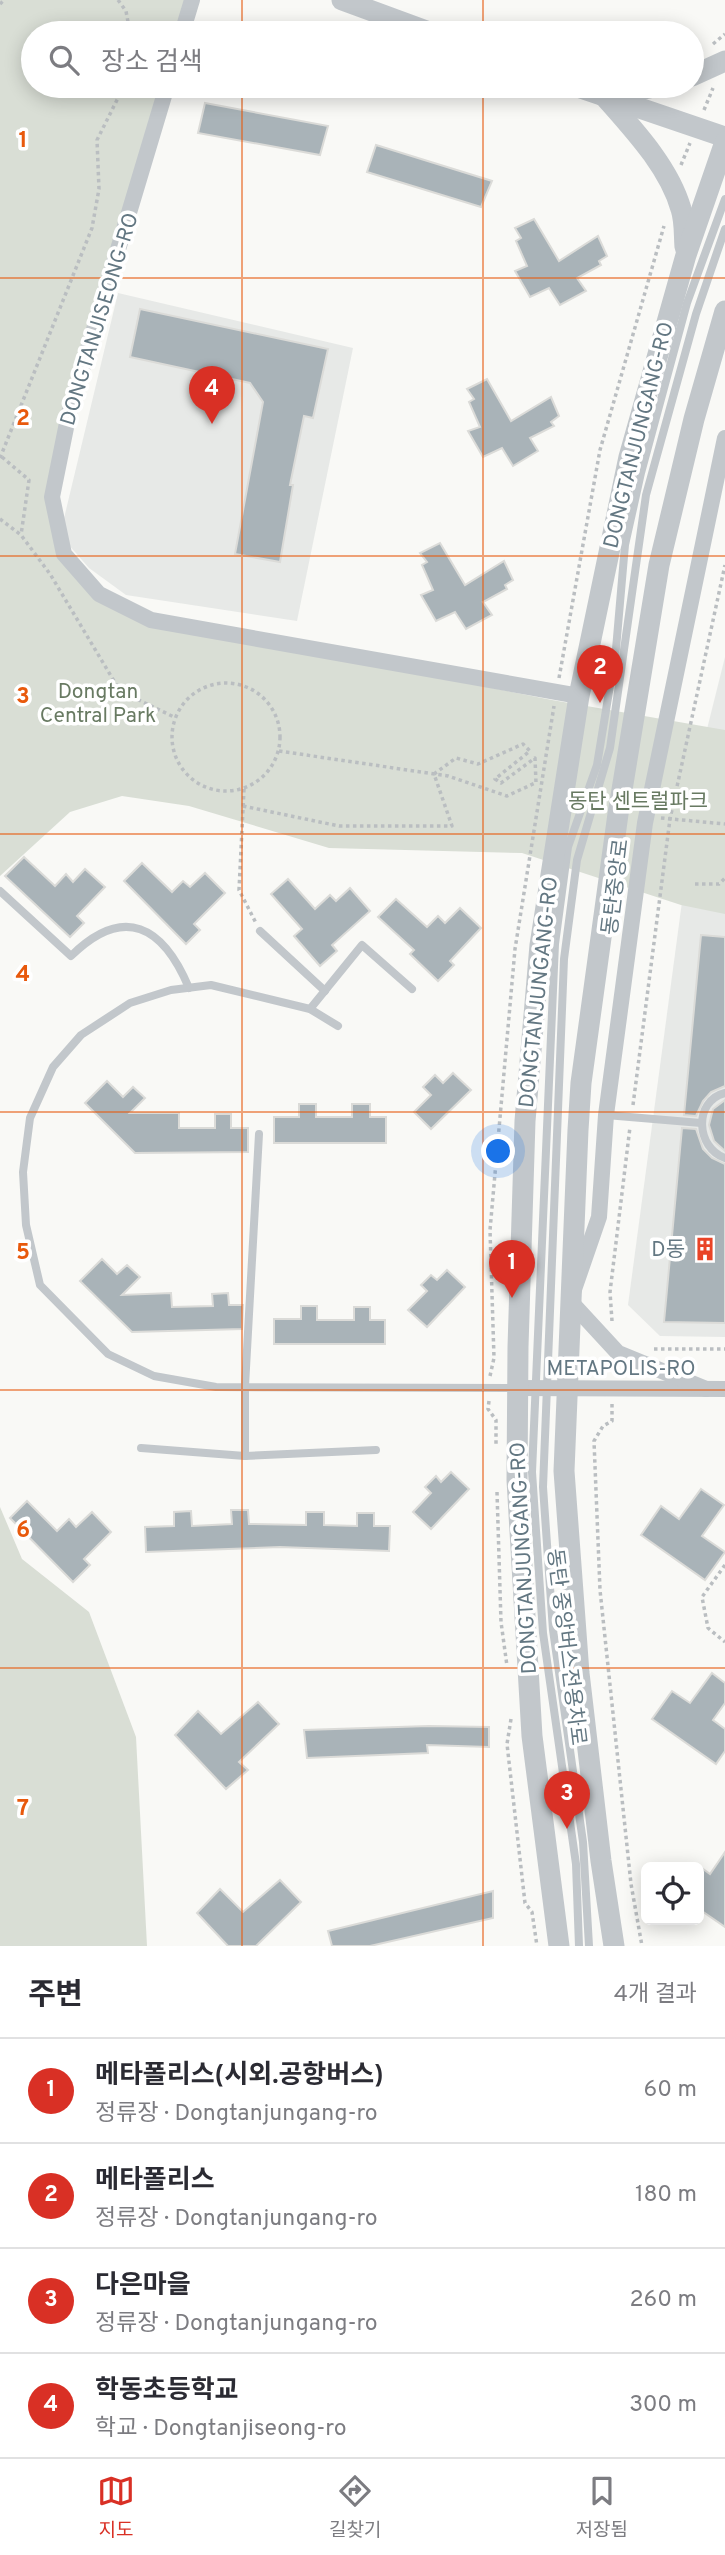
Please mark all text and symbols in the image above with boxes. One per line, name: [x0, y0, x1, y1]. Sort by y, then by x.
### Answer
search box: [21, 21, 704, 98]
icon: search: [45, 41, 83, 79]
text: 장소 검색: [101, 47, 203, 80]
text: 1: [18, 127, 28, 156]
street label: DONGTANJISEONG-RO: [55, 210, 146, 429]
street label: DONGTANJUNGANG-RO: [598, 319, 681, 551]
pin: 4: [189, 366, 235, 424]
text: 2: [16, 405, 30, 434]
pin: 2: [577, 645, 623, 703]
park label: Dongtan Central Park: [40, 679, 156, 730]
text: 3: [16, 683, 30, 712]
park label: 동탄 센트럴파크: [568, 789, 708, 816]
street label: 동탄중앙로: [597, 838, 636, 937]
street label: DONGTANJUNGANG-RO: [514, 875, 565, 1109]
text: 4: [16, 961, 30, 990]
your location: [481, 1134, 515, 1168]
building icon: D동: [691, 1235, 719, 1263]
place label: D동: [651, 1237, 685, 1264]
text: 5: [16, 1239, 30, 1268]
pin: 1: [489, 1240, 535, 1298]
street label: METAPOLIS-RO: [546, 1356, 696, 1383]
street label: DONGTANJUNGANG-RO: [505, 1441, 544, 1675]
text: 6: [16, 1517, 30, 1546]
street label: 동탄 중앙버스전용차로: [540, 1547, 591, 1747]
pin: 3: [544, 1771, 590, 1829]
text: 7: [17, 1795, 29, 1824]
map controls: [641, 1862, 704, 1925]
button: locate: [641, 1862, 704, 1925]
text: 주변: [28, 1978, 83, 2015]
text: 4개 결과: [614, 1981, 697, 2010]
text: 메타폴리스(시외.공항버스): [95, 2060, 384, 2093]
text: 1: [46, 2076, 56, 2105]
text: 60 m: [644, 2076, 697, 2105]
text: 정류장 · Dongtanjungang-ro: [95, 2100, 378, 2129]
text: 메타폴리스: [95, 2165, 215, 2198]
text: 2: [44, 2181, 58, 2210]
text: 180 m: [635, 2181, 697, 2210]
text: 정류장 · Dongtanjungang-ro: [95, 2205, 378, 2234]
text: 다은마을: [95, 2270, 191, 2303]
text: 3: [44, 2286, 58, 2315]
text: 260 m: [630, 2286, 697, 2315]
text: 정류장 · Dongtanjungang-ro: [95, 2310, 378, 2339]
text: 학동초등학교: [95, 2375, 239, 2408]
text: 4: [44, 2391, 58, 2420]
text: 300 m: [629, 2391, 697, 2420]
text: 학교 · Dongtanjiseong-ro: [95, 2415, 347, 2444]
tab: 지도: [97, 2472, 135, 2543]
tab: 길찾기: [329, 2472, 382, 2543]
tab: 저장됨: [576, 2472, 628, 2543]

